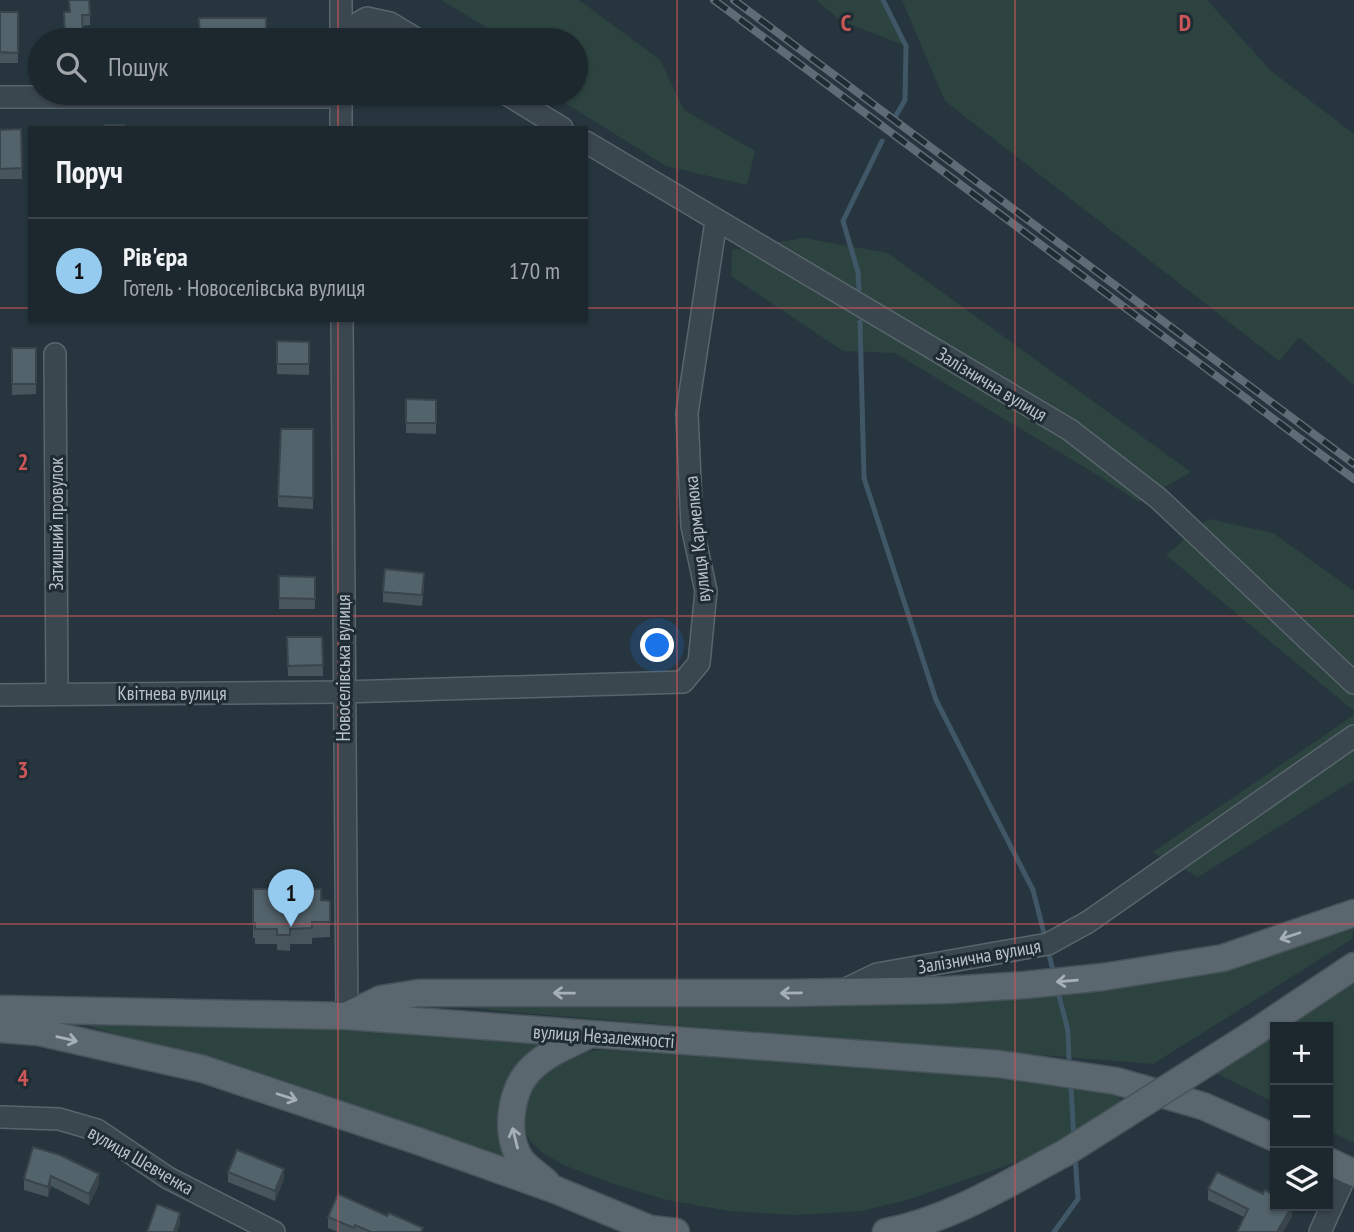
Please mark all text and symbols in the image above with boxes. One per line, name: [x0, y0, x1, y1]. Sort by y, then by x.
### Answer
text: C: [841, 8, 852, 37]
text: D: [1179, 8, 1191, 37]
search box: [28, 28, 588, 105]
icon: search: [52, 48, 90, 86]
text: Пошук: [108, 50, 168, 83]
text: Поруч: [56, 152, 123, 191]
text: Рів'єра: [123, 240, 188, 273]
text: 1: [74, 256, 85, 285]
text: 170 m: [509, 256, 560, 285]
text: Готель · Новоселівська вулиця: [123, 273, 365, 302]
street label: Залізнична вулиця: [932, 342, 1052, 426]
text: 2: [18, 447, 29, 476]
street label: Затишний провулок: [44, 457, 68, 591]
street label: вулиця Кармелюка: [678, 475, 716, 603]
street label: Новоселівська вулиця: [331, 594, 355, 742]
your location: [640, 628, 674, 662]
street label: Квітнева вулиця: [118, 681, 226, 705]
text: 3: [18, 755, 29, 784]
pin: 1: [268, 869, 314, 927]
one-way arrow: [1279, 931, 1301, 943]
street label: Залізнична вулиця: [915, 933, 1043, 979]
one-way arrow: [1057, 975, 1079, 988]
one-way arrow: [553, 986, 576, 1000]
one-way arrow: [780, 986, 803, 1000]
street label: вулиця Незалежності: [533, 1019, 675, 1053]
map controls: [1270, 1022, 1333, 1211]
button: +: [1270, 1022, 1333, 1085]
one-way arrow: [55, 1033, 78, 1046]
text: 4: [18, 1063, 29, 1092]
button: −: [1270, 1085, 1333, 1148]
one-way arrow: [276, 1091, 298, 1104]
street label: вулиця Шевченка: [84, 1120, 198, 1200]
one-way arrow: [508, 1127, 521, 1150]
button: layers: [1270, 1148, 1333, 1211]

